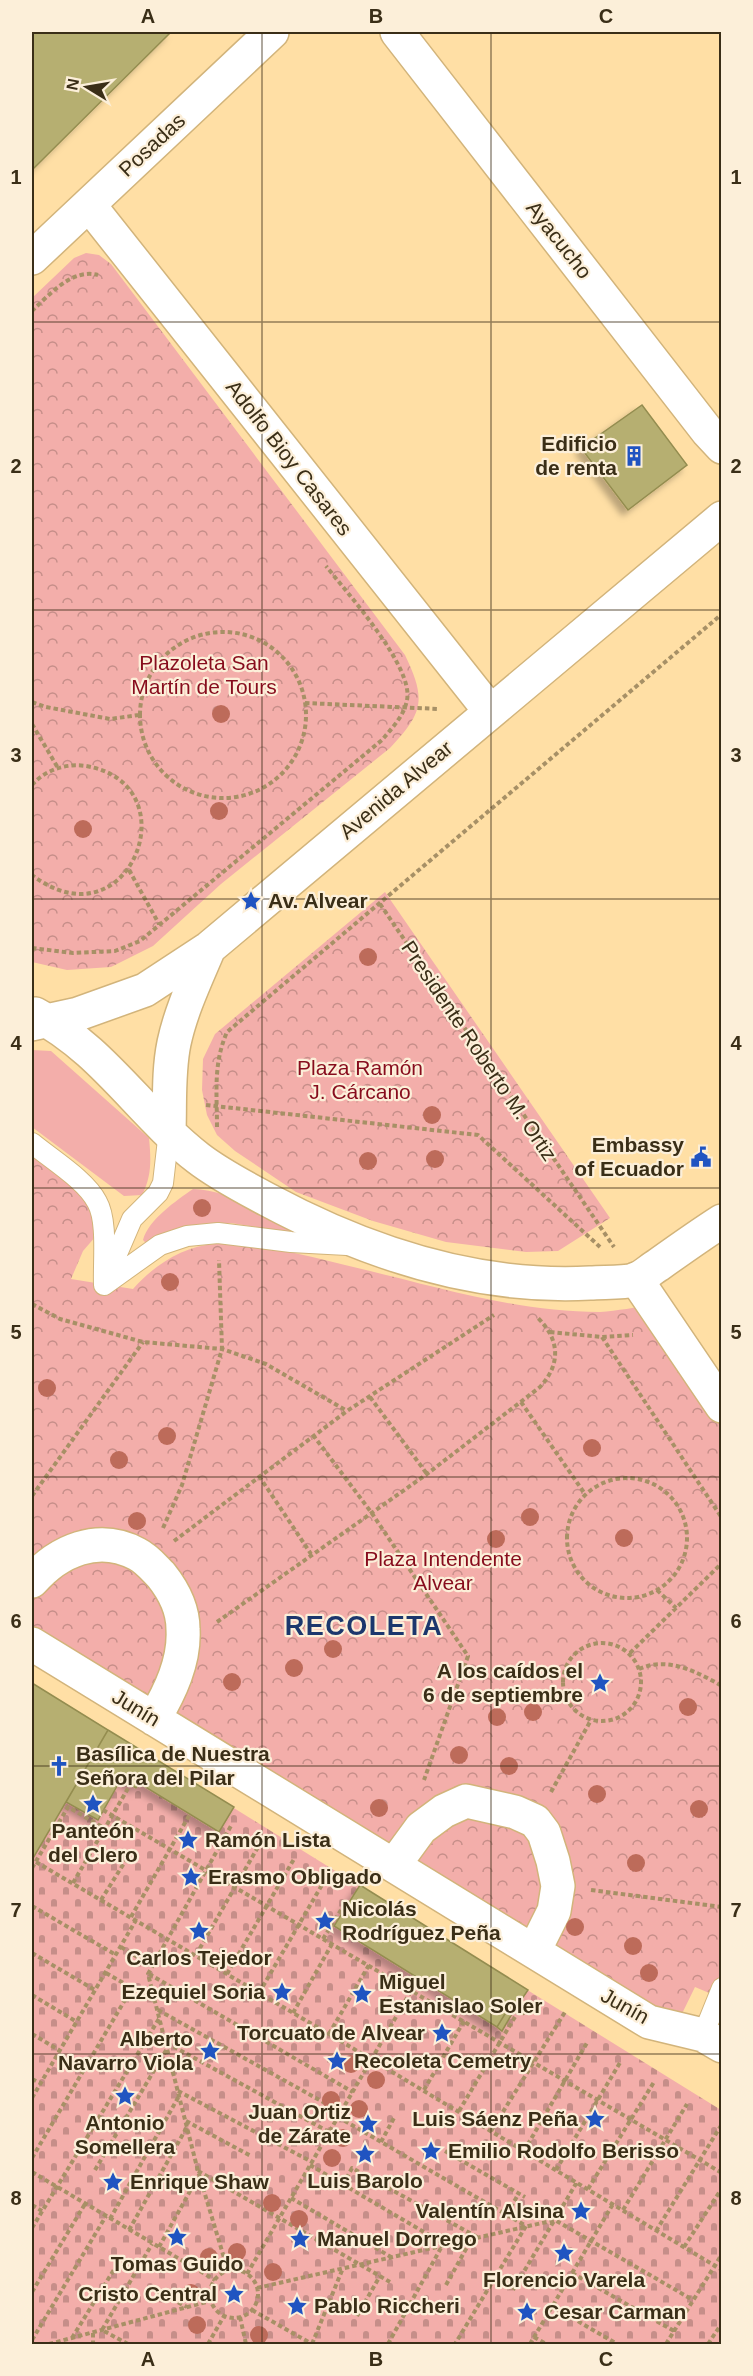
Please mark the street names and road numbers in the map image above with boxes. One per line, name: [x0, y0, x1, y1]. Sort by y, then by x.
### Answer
street label: Posadas: [114, 108, 189, 181]
street label: Ayacucho: [522, 196, 597, 283]
street label: Adolfo Bioy Casares: [222, 376, 357, 540]
street label: Avenida Alvear: [335, 736, 457, 843]
street label: Presidente Roberto M. Ortiz: [397, 936, 562, 1165]
street label: Junín: [108, 1684, 164, 1731]
street label: Junín: [597, 1983, 653, 2028]

